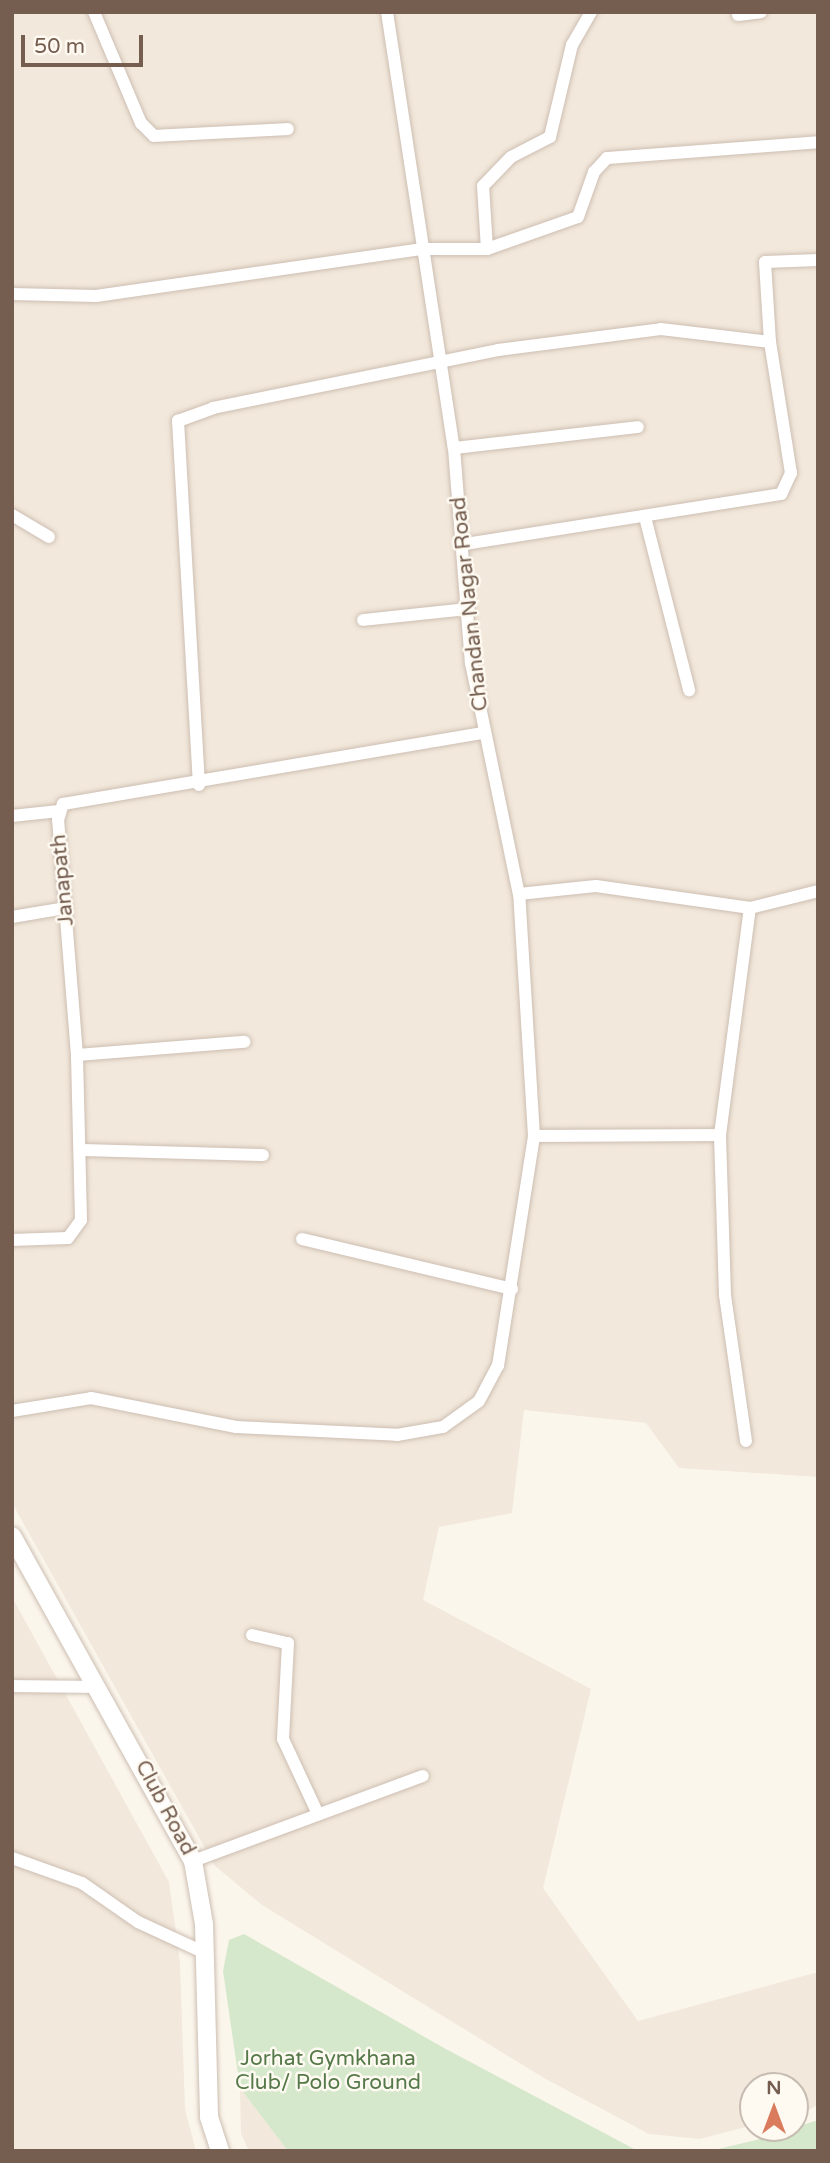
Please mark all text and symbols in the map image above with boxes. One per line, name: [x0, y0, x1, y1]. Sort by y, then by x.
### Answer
scale bar: [24, 21, 147, 65]
text: 50 m: [34, 34, 85, 59]
street label: Chandan Nagar Road: [446, 496, 494, 712]
street label: Janapath: [46, 833, 80, 927]
street label: Club Road: [129, 1756, 201, 1860]
park label: Jorhat Gymkhana Club/ Polo Ground: [235, 2046, 421, 2096]
north arrow: [739, 2072, 809, 2142]
text: N: [766, 2077, 782, 2099]

